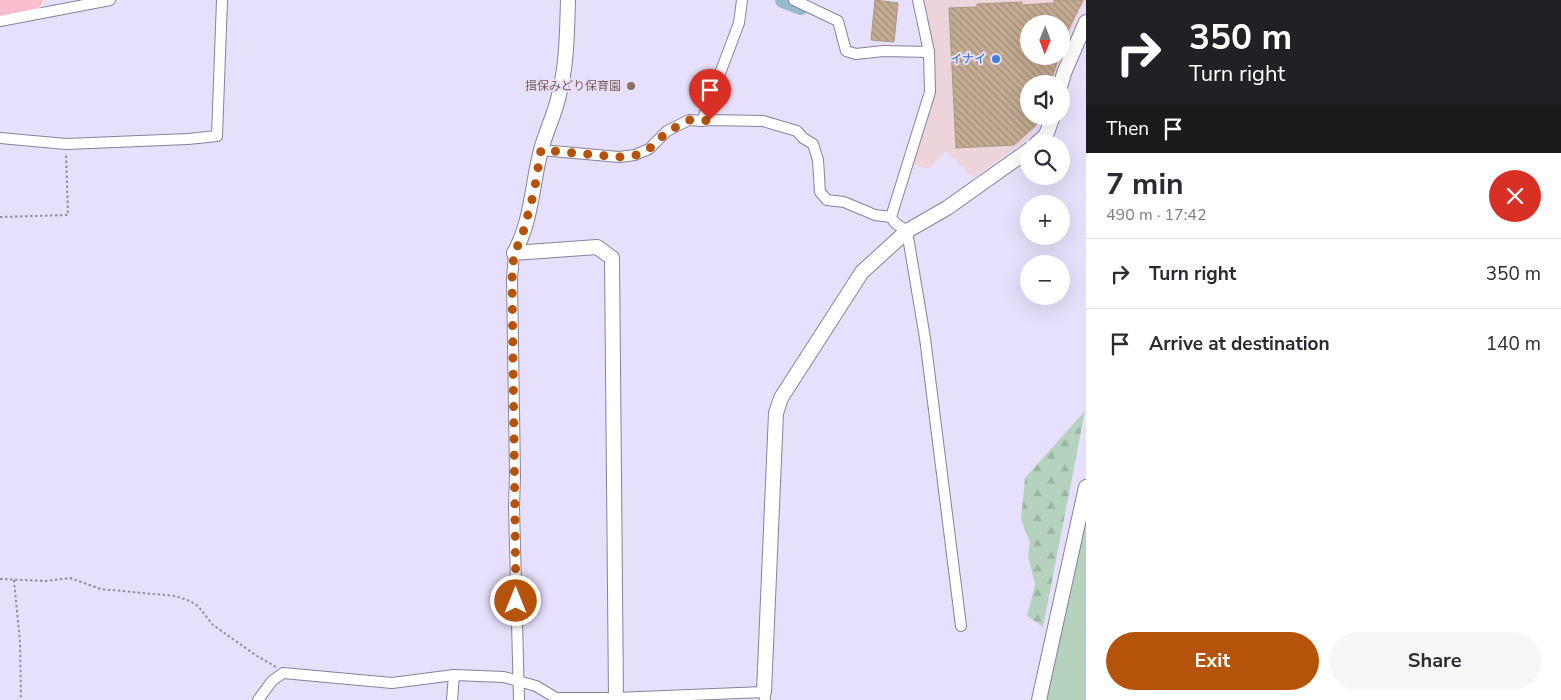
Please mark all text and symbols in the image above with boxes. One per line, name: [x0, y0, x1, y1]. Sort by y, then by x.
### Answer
text: 350 m: [1189, 14, 1292, 61]
north arrow: [1020, 15, 1070, 65]
map controls: [1020, 15, 1070, 305]
icon: right: [1106, 20, 1171, 85]
place label: イナイ: [950, 51, 986, 67]
marker: イナイ: [990, 53, 1002, 65]
text: Turn right: [1189, 59, 1285, 89]
pin: [689, 69, 731, 120]
button: sound: [1020, 75, 1070, 125]
icon: arrive: [696, 76, 724, 104]
place label: 揖保みどり保育園: [525, 78, 621, 94]
marker: 揖保みどり保育園: [625, 80, 637, 92]
icon: arrive: [1159, 115, 1187, 143]
text: Then: [1106, 116, 1149, 142]
button: search: [1020, 135, 1070, 185]
text: 7 min: [1106, 164, 1184, 205]
button: close: [1489, 170, 1541, 222]
button: +: [1020, 195, 1070, 245]
text: 490 m · 17:42: [1106, 204, 1207, 226]
button: −: [1020, 255, 1070, 305]
icon: right: [1106, 260, 1134, 288]
text: Turn right: [1149, 261, 1236, 287]
text: 350 m: [1486, 261, 1541, 287]
icon: arrive: [1106, 330, 1134, 358]
text: Arrive at destination: [1149, 331, 1330, 357]
text: 140 m: [1486, 331, 1541, 357]
position arrow: [489, 574, 541, 626]
button: Exit: [1106, 632, 1319, 690]
button: Share: [1329, 632, 1541, 690]

